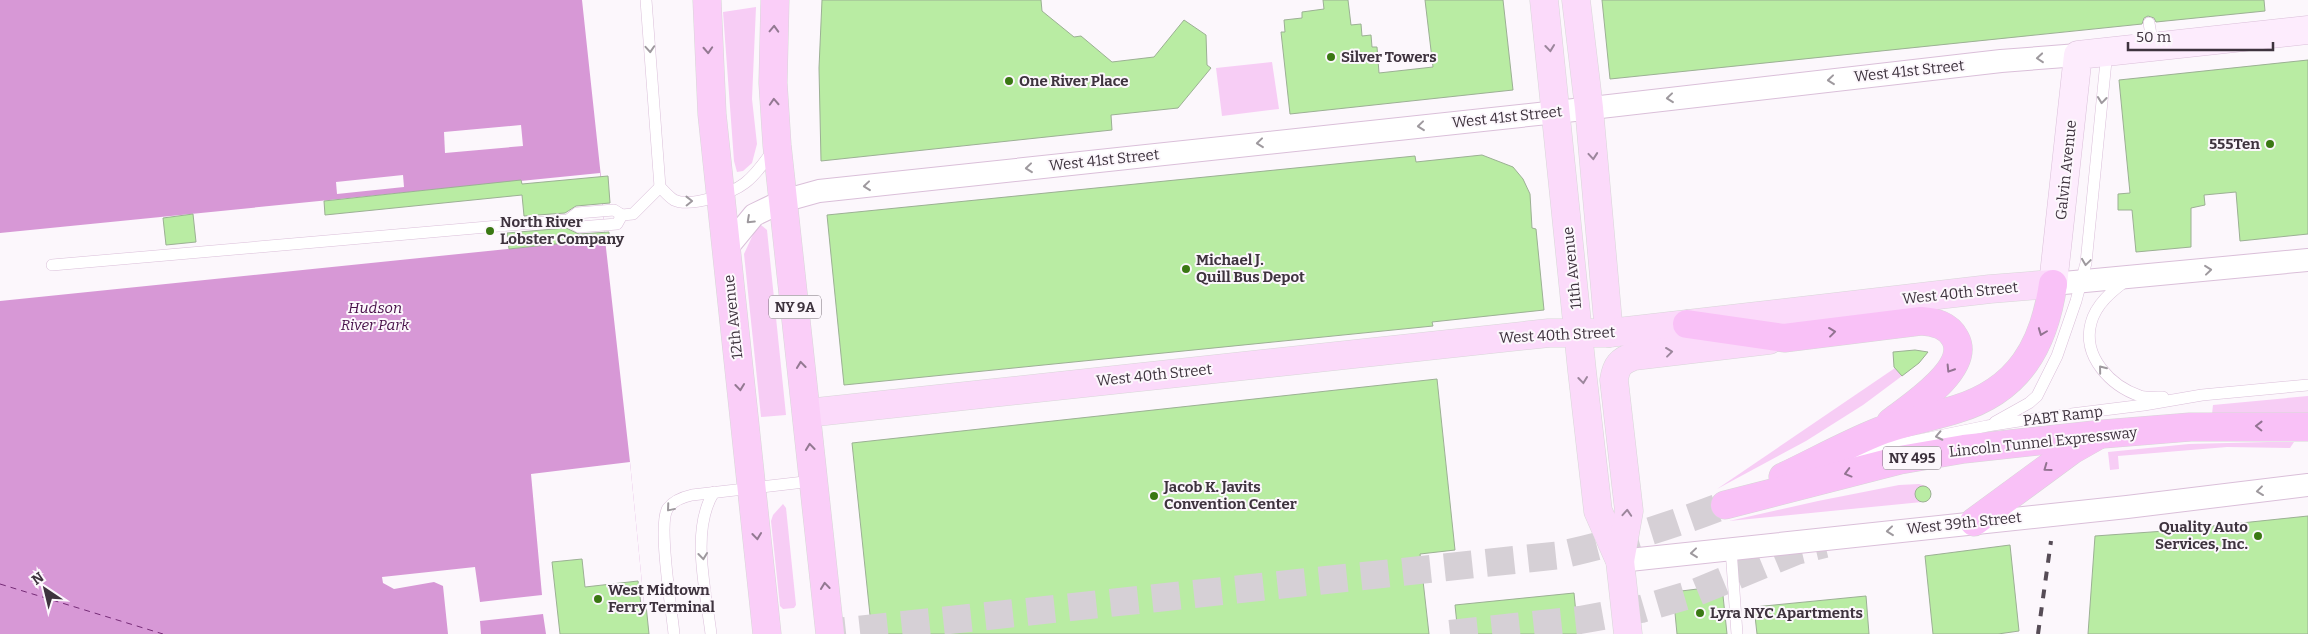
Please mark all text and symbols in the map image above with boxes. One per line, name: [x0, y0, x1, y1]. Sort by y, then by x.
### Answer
scale bar: [2128, 20, 2273, 52]
one-way arrow: [769, 25, 780, 33]
text: 50 m: [2136, 28, 2172, 46]
one-way arrow: [1544, 45, 1555, 53]
one-way arrow: [644, 46, 655, 54]
one-way arrow: [702, 46, 713, 54]
place label: Silver Towers: [1341, 48, 1437, 66]
marker: Silver Towers: [1325, 51, 1337, 63]
one-way arrow: [2036, 52, 2044, 63]
street label: West 41st Street: [1853, 56, 1966, 86]
place label: One River Place: [1019, 72, 1129, 90]
one-way arrow: [1827, 74, 1835, 85]
marker: One River Place: [1003, 75, 1015, 87]
one-way arrow: [1666, 92, 1674, 103]
one-way arrow: [2097, 96, 2108, 104]
one-way arrow: [769, 97, 779, 105]
street label: West 41st Street: [1451, 102, 1564, 132]
street label: Galvin Avenue: [2052, 119, 2080, 221]
one-way arrow: [1417, 120, 1425, 131]
place label: 555Ten: [2209, 135, 2260, 153]
one-way arrow: [1255, 137, 1263, 148]
marker: 555Ten: [2264, 138, 2276, 150]
street label: West 41st Street: [1048, 145, 1161, 175]
one-way arrow: [1587, 153, 1598, 161]
one-way arrow: [1024, 162, 1032, 173]
one-way arrow: [863, 180, 871, 191]
one-way arrow: [685, 196, 693, 207]
place label: North River Lobster Company: [500, 213, 625, 248]
one-way arrow: [747, 214, 756, 223]
marker: North River Lobster Company: [484, 225, 496, 237]
street label: 11th Avenue: [1559, 226, 1585, 310]
place label: Michael J. Quill Bus Depot: [1196, 251, 1305, 286]
one-way arrow: [2081, 258, 2092, 266]
marker: Michael J. Quill Bus Depot: [1180, 263, 1192, 275]
one-way arrow: [2205, 265, 2213, 276]
street label: 12th Avenue: [720, 274, 746, 360]
street label: West 40th Street: [1901, 278, 2019, 308]
road number: NY 9A: [769, 296, 821, 318]
park label: Hudson River Park: [341, 299, 410, 334]
street label: West 40th Street: [1498, 323, 1616, 347]
one-way arrow: [1829, 327, 1837, 338]
one-way arrow: [2038, 327, 2048, 336]
one-way arrow: [1666, 347, 1674, 358]
one-way arrow: [796, 360, 807, 368]
street label: West 40th Street: [1095, 360, 1213, 390]
one-way arrow: [1947, 364, 1956, 373]
one-way arrow: [2099, 366, 2108, 375]
one-way arrow: [1577, 377, 1588, 385]
one-way arrow: [734, 383, 745, 391]
street label: PABT Ramp: [2022, 402, 2104, 430]
one-way arrow: [2255, 421, 2263, 431]
street label: Lincoln Tunnel Expressway: [1948, 423, 2138, 461]
one-way arrow: [1935, 430, 1944, 440]
one-way arrow: [805, 443, 816, 451]
road number: NY 495: [1883, 446, 1941, 469]
one-way arrow: [2043, 462, 2053, 471]
one-way arrow: [1844, 467, 1852, 478]
place label: Jacob K. Javits Convention Center: [1163, 478, 1297, 513]
one-way arrow: [2255, 485, 2263, 496]
marker: Jacob K. Javits Convention Center: [1148, 490, 1160, 502]
one-way arrow: [667, 502, 676, 511]
street label: West 39th Street: [1906, 508, 2023, 538]
one-way arrow: [1622, 509, 1633, 517]
place label: Quality Auto Services, Inc.: [2155, 518, 2248, 553]
one-way arrow: [1886, 525, 1894, 536]
marker: Quality Auto Services, Inc.: [2252, 530, 2264, 542]
one-way arrow: [751, 532, 762, 540]
one-way arrow: [1690, 547, 1698, 558]
one-way arrow: [697, 552, 708, 560]
north arrow: [20, 564, 70, 614]
text: N: [29, 569, 47, 589]
place label: West Midtown Ferry Terminal: [608, 581, 715, 616]
one-way arrow: [820, 581, 831, 589]
marker: West Midtown Ferry Terminal: [592, 593, 604, 605]
place label: Lyra NYC Apartments: [1710, 604, 1863, 622]
marker: Lyra NYC Apartments: [1694, 607, 1706, 619]

